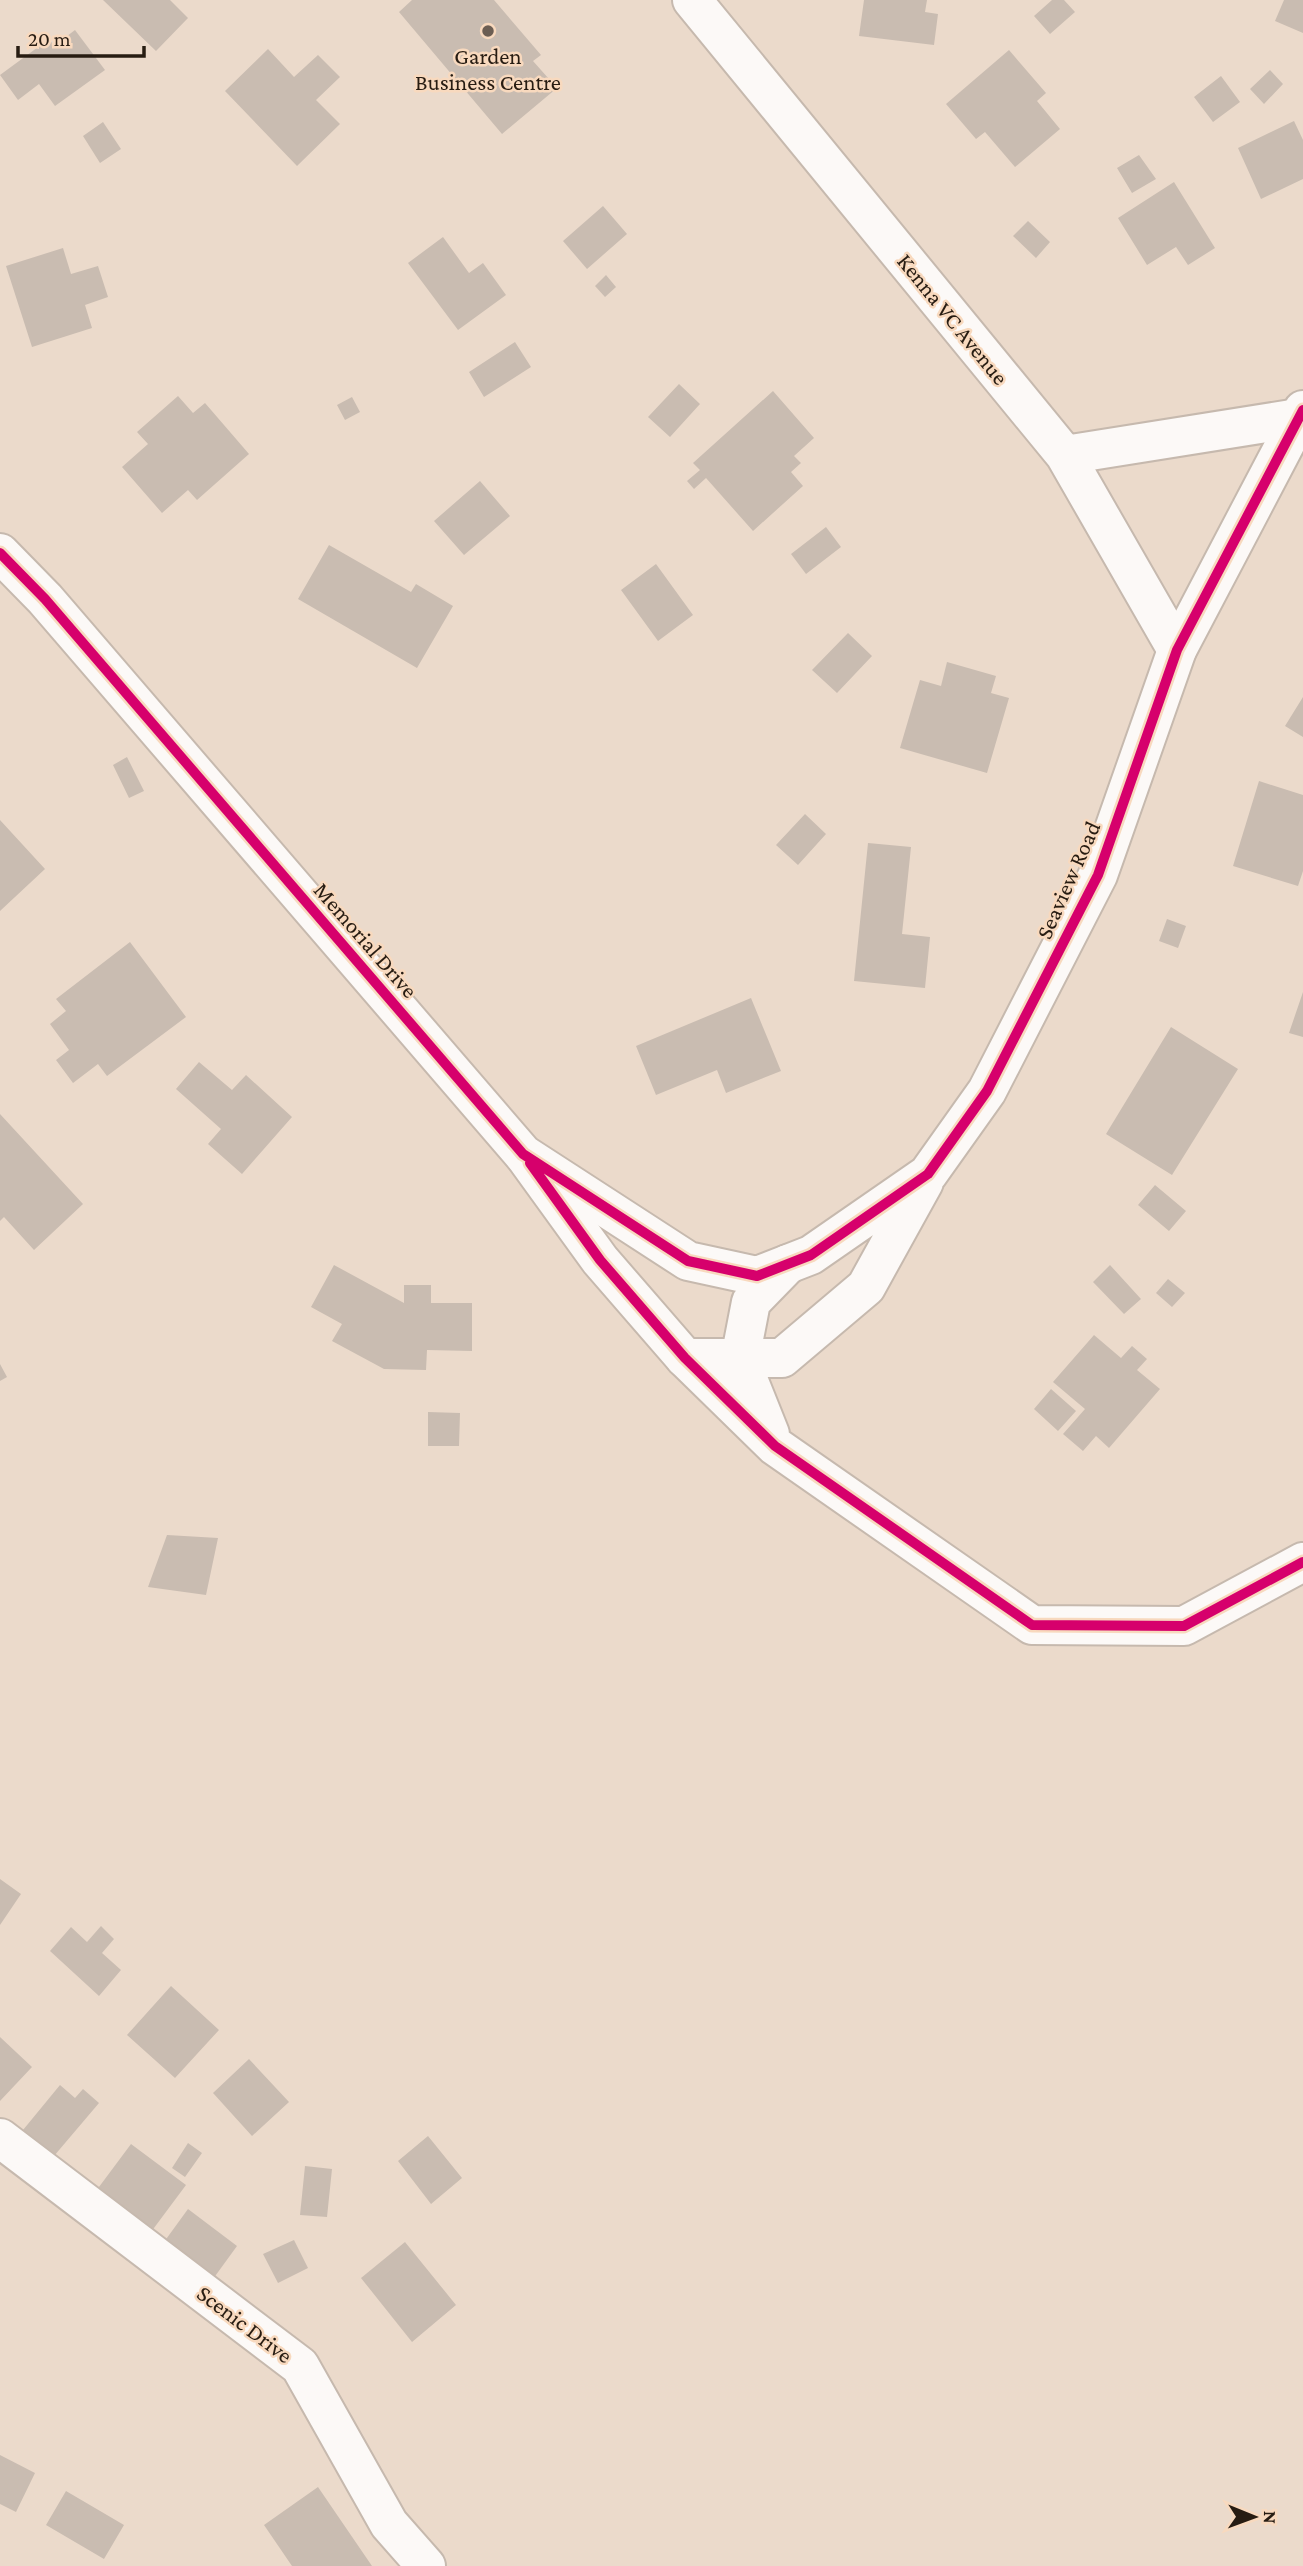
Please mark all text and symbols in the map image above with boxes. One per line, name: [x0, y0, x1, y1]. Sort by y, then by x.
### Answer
scale bar: [18, 14, 144, 58]
marker: Garden Business Centre: [480, 23, 496, 39]
text: 20 m: [28, 27, 71, 51]
place label: Garden Business Centre: [415, 43, 561, 95]
street label: Kenna VC Avenue: [892, 248, 1014, 390]
street label: Seaview Road: [1031, 817, 1105, 943]
street label: Memorial Drive: [309, 877, 423, 1003]
street label: Scenic Drive: [192, 2280, 298, 2368]
north arrow: [1219, 2482, 1289, 2552]
text: N: [1260, 2511, 1281, 2524]

